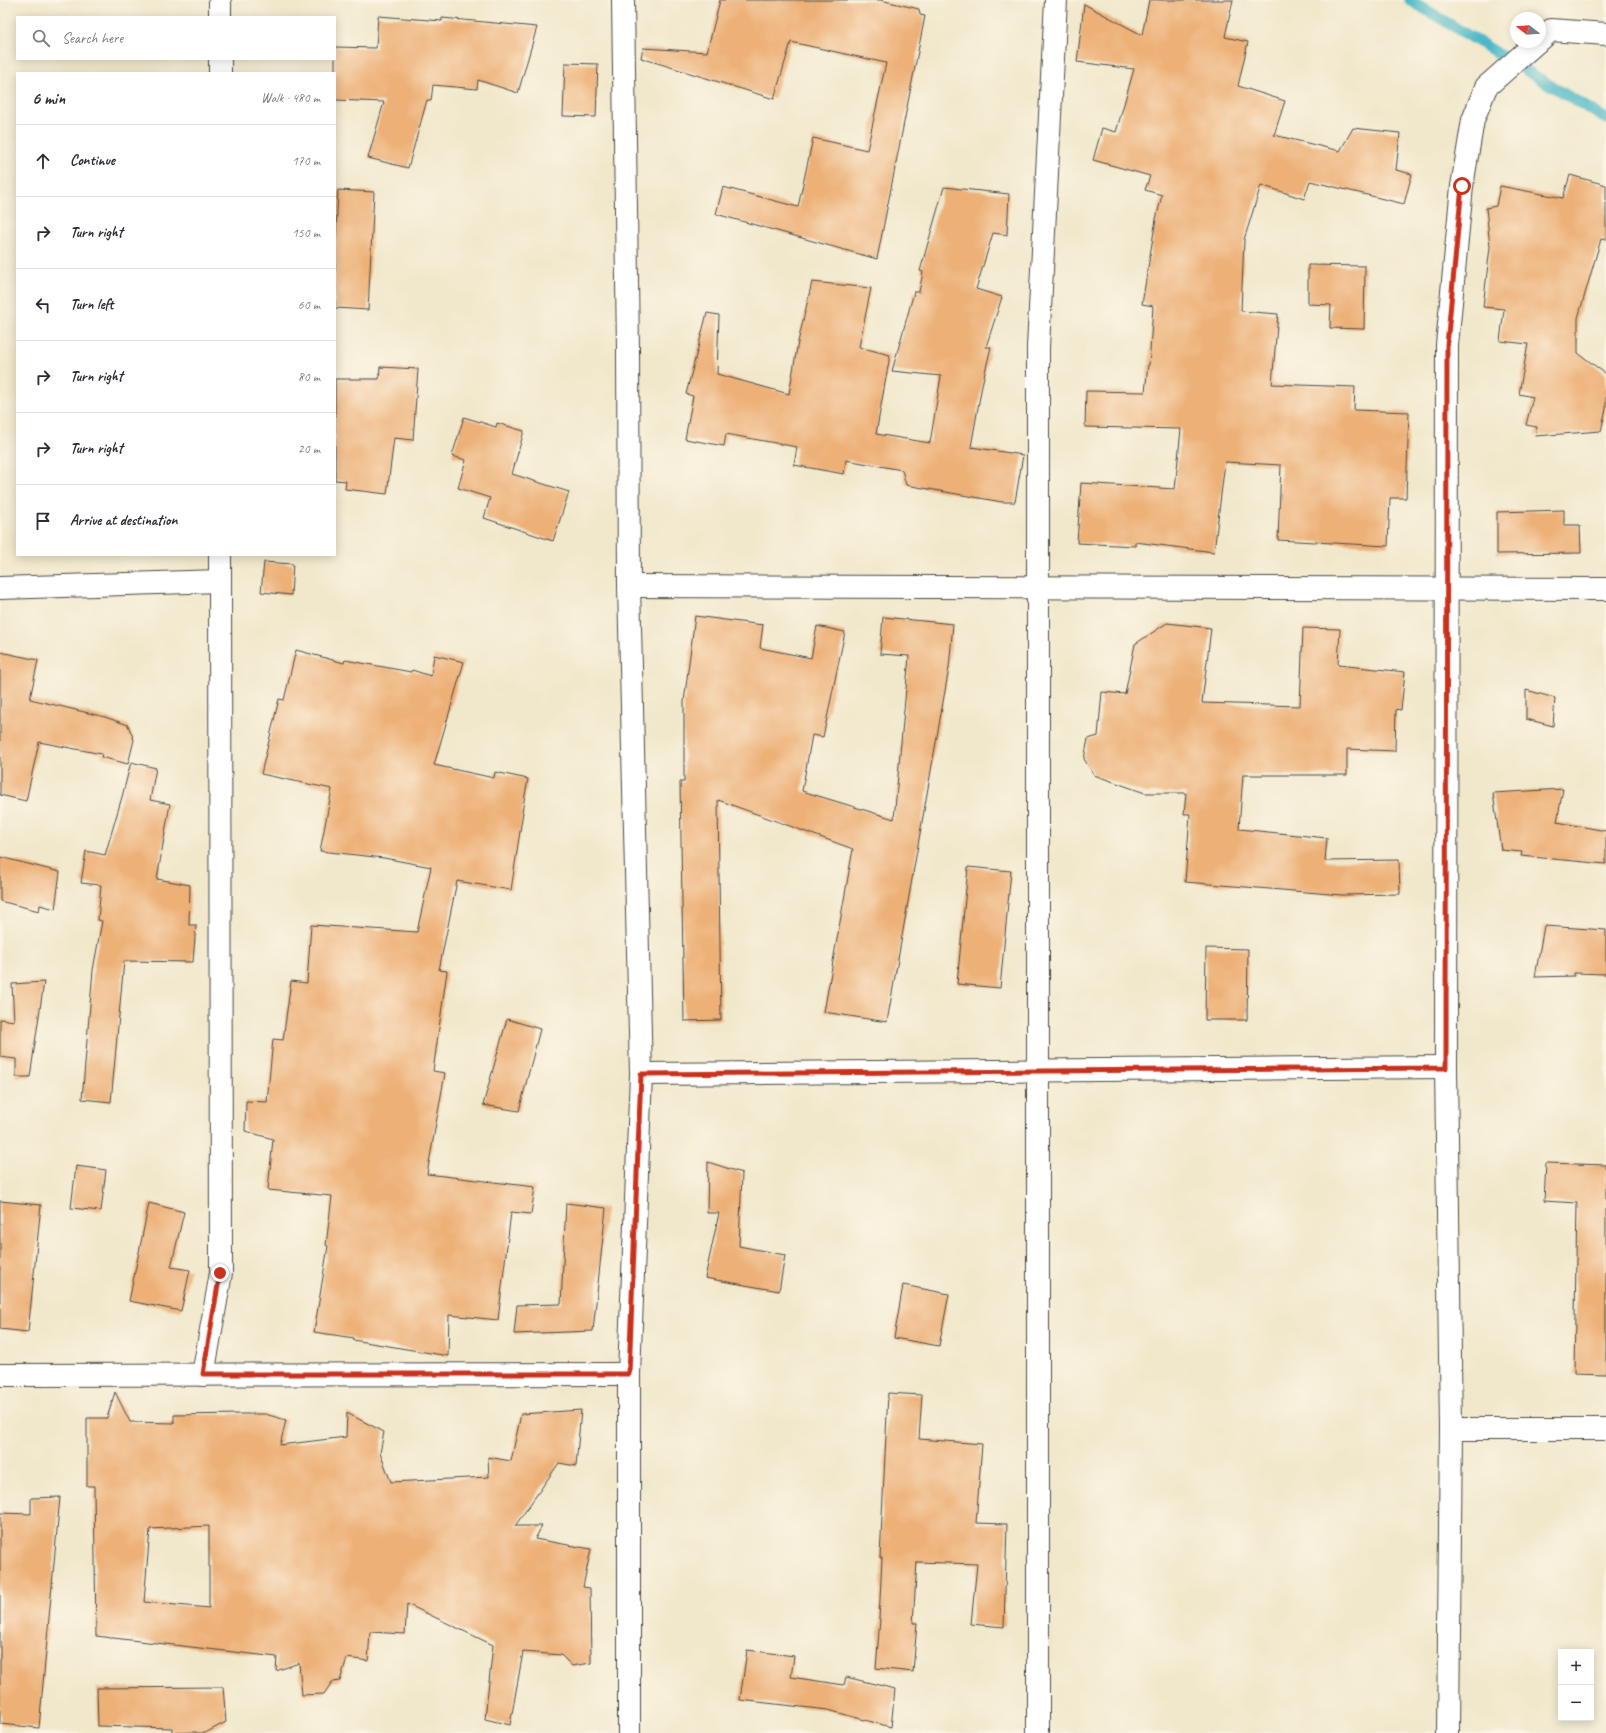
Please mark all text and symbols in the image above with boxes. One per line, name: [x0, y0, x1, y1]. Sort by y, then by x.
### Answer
north arrow: [1510, 12, 1546, 48]
search box: [16, 16, 336, 60]
icon: search: [30, 27, 52, 49]
text: Search here: [62, 29, 123, 48]
text: 6 min: [32, 88, 65, 109]
text: Walk · 480 m: [261, 90, 320, 106]
icon: ahead: [32, 150, 54, 172]
text: Continue: [70, 151, 115, 170]
text: 170 m: [292, 153, 320, 169]
route start: [1453, 177, 1471, 195]
icon: right: [32, 222, 54, 244]
text: Turn right: [70, 223, 123, 242]
text: 150 m: [292, 225, 320, 241]
icon: left: [32, 294, 54, 316]
text: Turn left: [70, 295, 113, 314]
text: 60 m: [298, 297, 320, 313]
icon: right: [32, 366, 54, 388]
text: Turn right: [70, 367, 123, 386]
text: 80 m: [298, 369, 320, 385]
icon: right: [32, 438, 54, 460]
text: Turn right: [70, 439, 123, 458]
text: 20 m: [298, 441, 320, 457]
icon: arrive: [32, 510, 54, 532]
text: Arrive at destination: [70, 511, 177, 530]
route end: [211, 1264, 229, 1282]
map controls: [1558, 1649, 1594, 1721]
button: +: [1558, 1649, 1594, 1685]
button: −: [1558, 1685, 1594, 1721]

